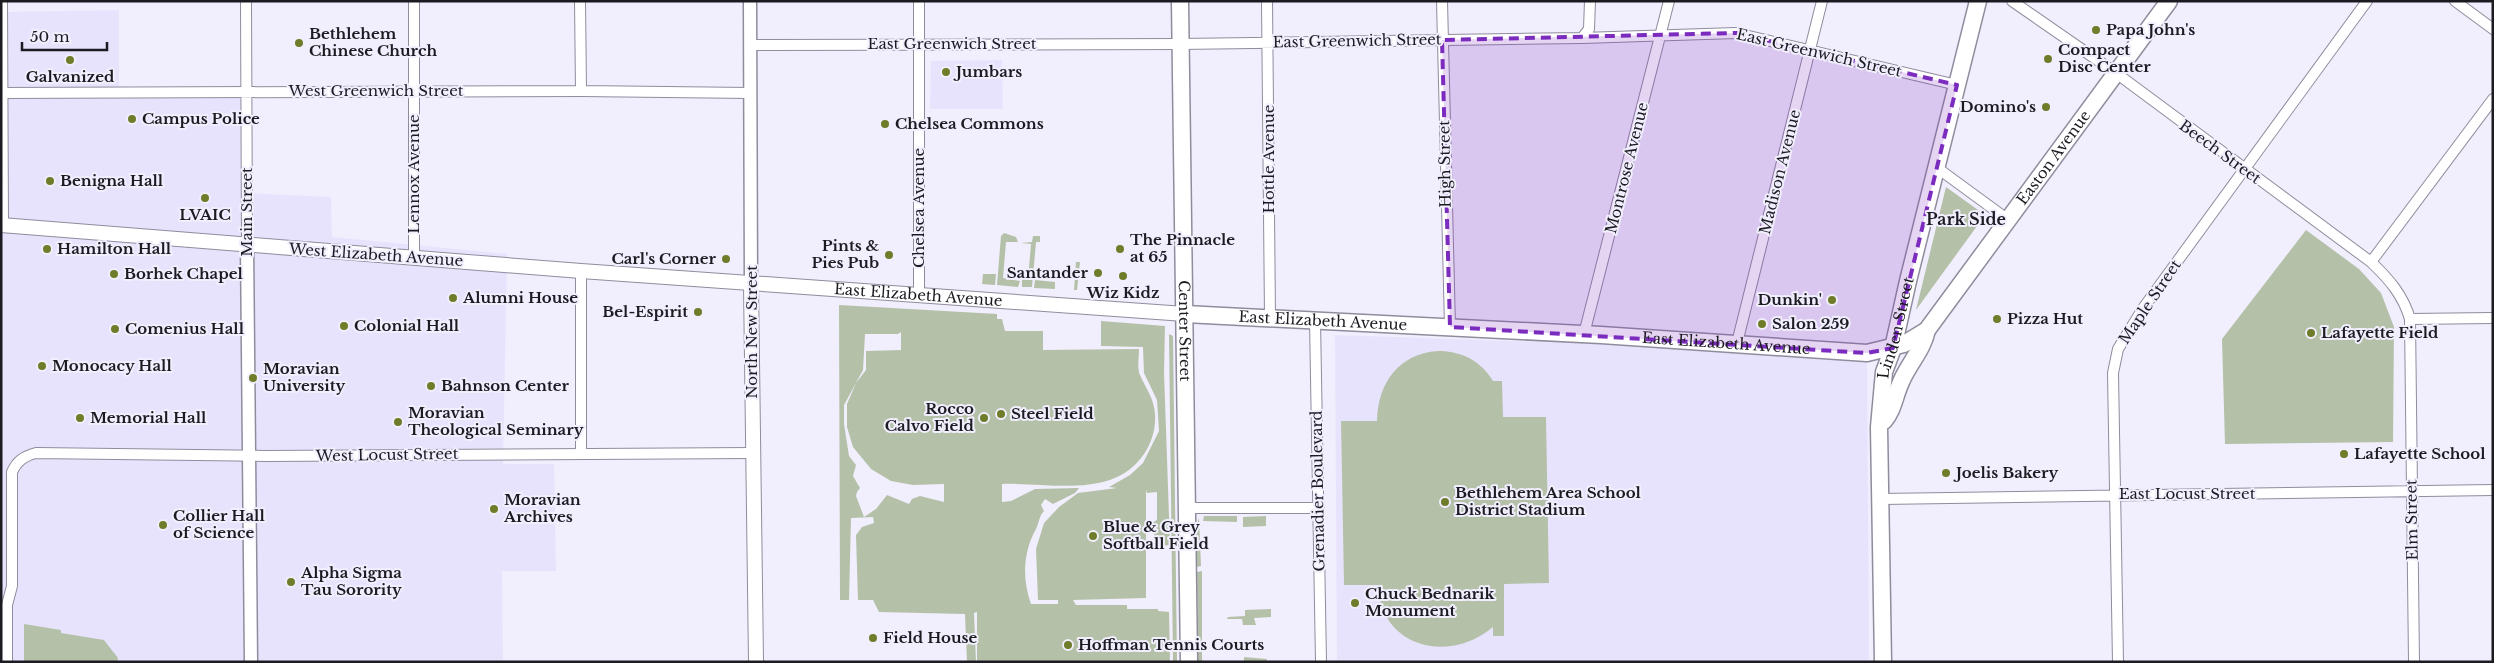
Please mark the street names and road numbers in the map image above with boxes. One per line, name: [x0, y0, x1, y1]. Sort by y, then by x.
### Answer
street label: East Greenwich Street: [1735, 24, 1904, 81]
street label: East Greenwich Street: [1272, 30, 1442, 51]
street label: East Greenwich Street: [868, 34, 1037, 53]
street label: West Greenwich Street: [288, 81, 464, 100]
street label: Montrose Avenue: [1601, 100, 1652, 236]
street label: Hottle Avenue: [1259, 105, 1278, 213]
street label: Easton Avenue: [2012, 106, 2094, 208]
street label: Madison Avenue: [1755, 108, 1804, 236]
street label: Lennox Avenue: [404, 114, 423, 234]
street label: Beech Street: [2176, 116, 2265, 188]
street label: High Street: [1434, 120, 1455, 208]
street label: Chelsea Avenue: [909, 148, 928, 268]
street label: Main Street: [237, 167, 256, 257]
street label: West Elizabeth Avenue: [287, 239, 464, 270]
street label: Maple Street: [2114, 256, 2185, 348]
street label: North New Street: [742, 265, 761, 399]
street label: Linden Street: [1873, 274, 1918, 380]
street label: East Elizabeth Avenue: [833, 279, 1003, 310]
street label: Center Street: [1175, 280, 1195, 382]
street label: East Elizabeth Avenue: [1238, 307, 1408, 334]
street label: East Elizabeth Avenue: [1641, 328, 1811, 358]
street label: Grenadier Boulevard: [1307, 410, 1328, 572]
street label: West Locust Street: [315, 444, 459, 465]
street label: Elm Street: [2401, 479, 2422, 561]
street label: East Locust Street: [2119, 484, 2256, 503]

